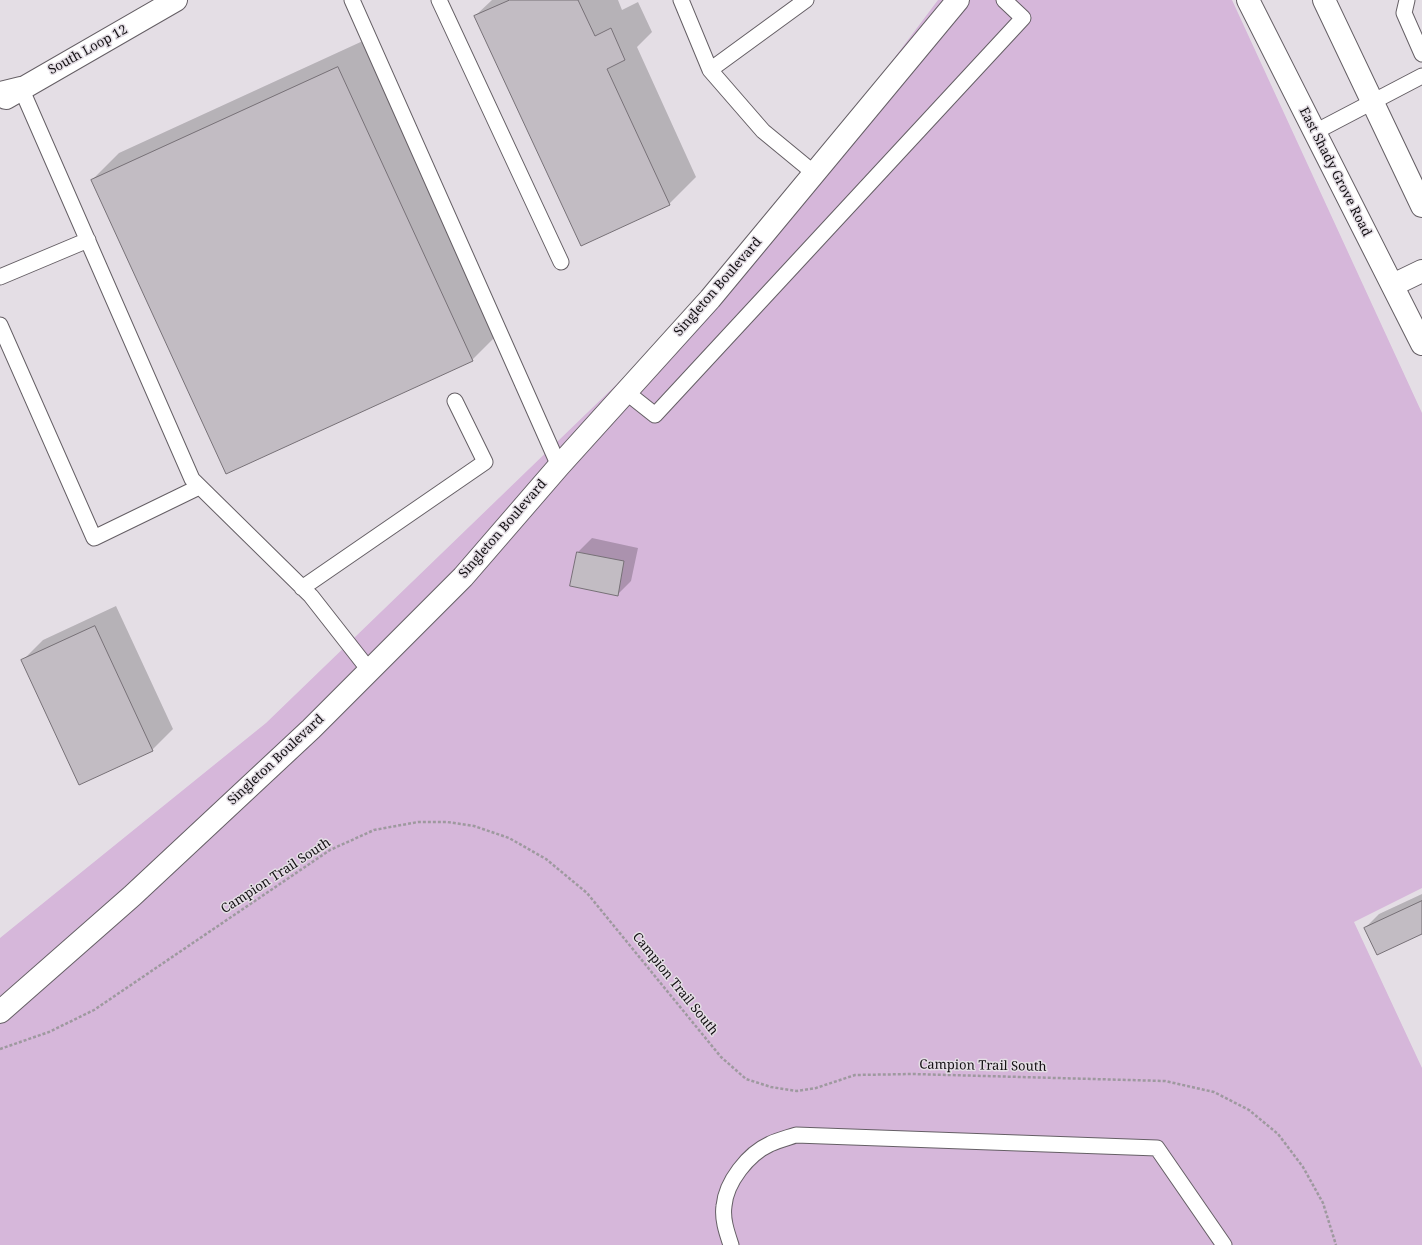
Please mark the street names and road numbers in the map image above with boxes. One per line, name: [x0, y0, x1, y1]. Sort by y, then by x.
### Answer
street label: South Loop 12: [46, 22, 130, 78]
street label: East Shady Grove Road: [1296, 105, 1374, 239]
street label: Singleton Boulevard: [671, 234, 765, 340]
street label: Singleton Boulevard: [456, 476, 550, 582]
street label: Singleton Boulevard: [225, 711, 327, 809]
street label: Campion Trail South: [218, 835, 334, 917]
street label: Campion Trail South: [629, 930, 721, 1038]
street label: Campion Trail South: [919, 1057, 1047, 1075]

